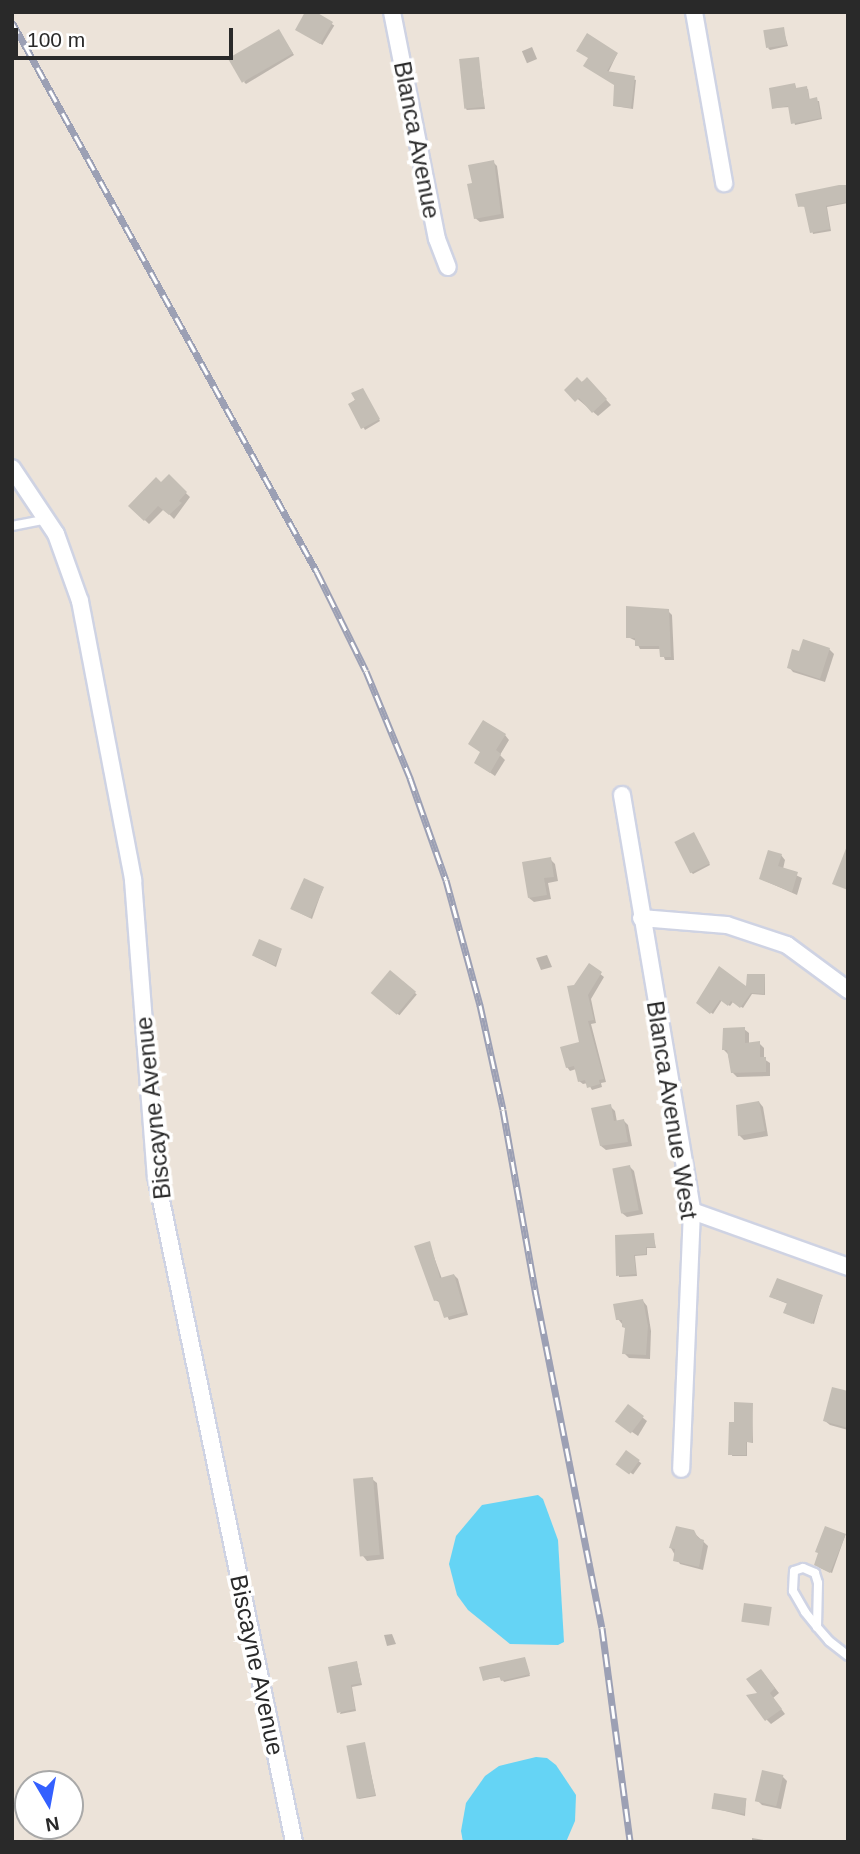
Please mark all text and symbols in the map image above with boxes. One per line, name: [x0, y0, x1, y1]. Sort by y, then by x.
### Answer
scale bar: [18, 14, 236, 58]
text: 100 m: [27, 28, 85, 51]
street label: Blanca Avenue: [388, 58, 446, 222]
street label: Blanca Avenue West: [640, 998, 704, 1222]
street label: Biscayne Avenue: [129, 1014, 177, 1202]
street label: Biscayne Avenue: [224, 1572, 290, 1758]
north arrow: [14, 1770, 84, 1840]
text: N: [44, 1813, 61, 1836]

